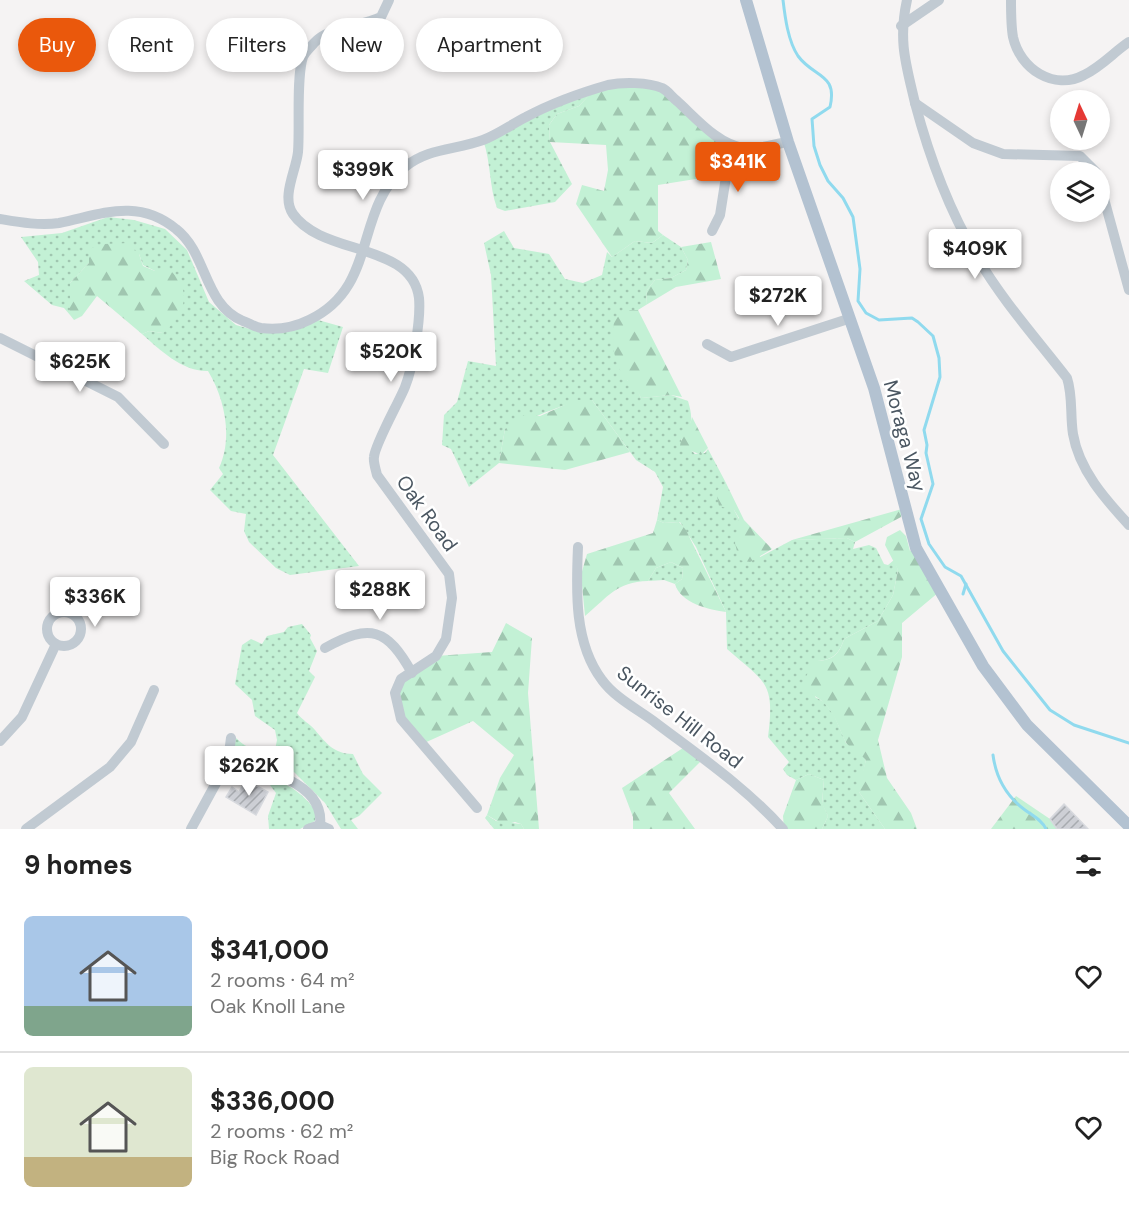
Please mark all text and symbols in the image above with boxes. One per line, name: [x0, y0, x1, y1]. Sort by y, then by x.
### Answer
chip: Buy: [18, 18, 96, 72]
chip: Rent: [108, 18, 194, 72]
chip: Filters: [206, 18, 308, 72]
chip: New: [320, 18, 404, 72]
chip: Apartment: [416, 18, 563, 72]
north arrow: [1050, 90, 1110, 150]
map controls: [1050, 90, 1110, 222]
pin: $341K: [696, 142, 780, 193]
text: $341K: [709, 148, 767, 174]
pin: $399K: [321, 150, 405, 201]
text: $399K: [332, 156, 394, 182]
button: layers: [1050, 162, 1110, 222]
pin: $409K: [933, 229, 1017, 280]
text: $409K: [943, 235, 1007, 261]
pin: $272K: [736, 276, 820, 327]
text: $272K: [749, 282, 807, 308]
pin: $520K: [349, 332, 433, 383]
text: $520K: [360, 338, 422, 364]
pin: $625K: [38, 342, 122, 393]
text: $625K: [49, 348, 111, 374]
street label: Moraga Way: [878, 377, 932, 495]
street label: Oak Road: [391, 470, 463, 556]
pin: $288K: [338, 570, 422, 621]
text: $288K: [349, 576, 411, 602]
pin: $336K: [53, 577, 137, 628]
text: $336K: [64, 583, 126, 609]
street label: Sunrise Hill Road: [612, 660, 748, 774]
pin: $262K: [207, 746, 291, 797]
text: $262K: [219, 752, 279, 778]
text: 9 homes: [24, 848, 133, 882]
icon: filters: [1072, 849, 1105, 882]
text: $341,000: [210, 933, 329, 967]
icon: home: [72, 940, 144, 1012]
icon: heart: [1072, 960, 1105, 993]
text: 2 rooms · 64 m²: [210, 967, 354, 993]
text: Oak Knoll Lane: [210, 993, 345, 1019]
text: $336,000: [210, 1084, 335, 1118]
icon: home: [72, 1091, 144, 1163]
icon: heart: [1072, 1111, 1105, 1144]
text: 2 rooms · 62 m²: [210, 1118, 353, 1144]
text: Big Rock Road: [210, 1144, 340, 1170]

